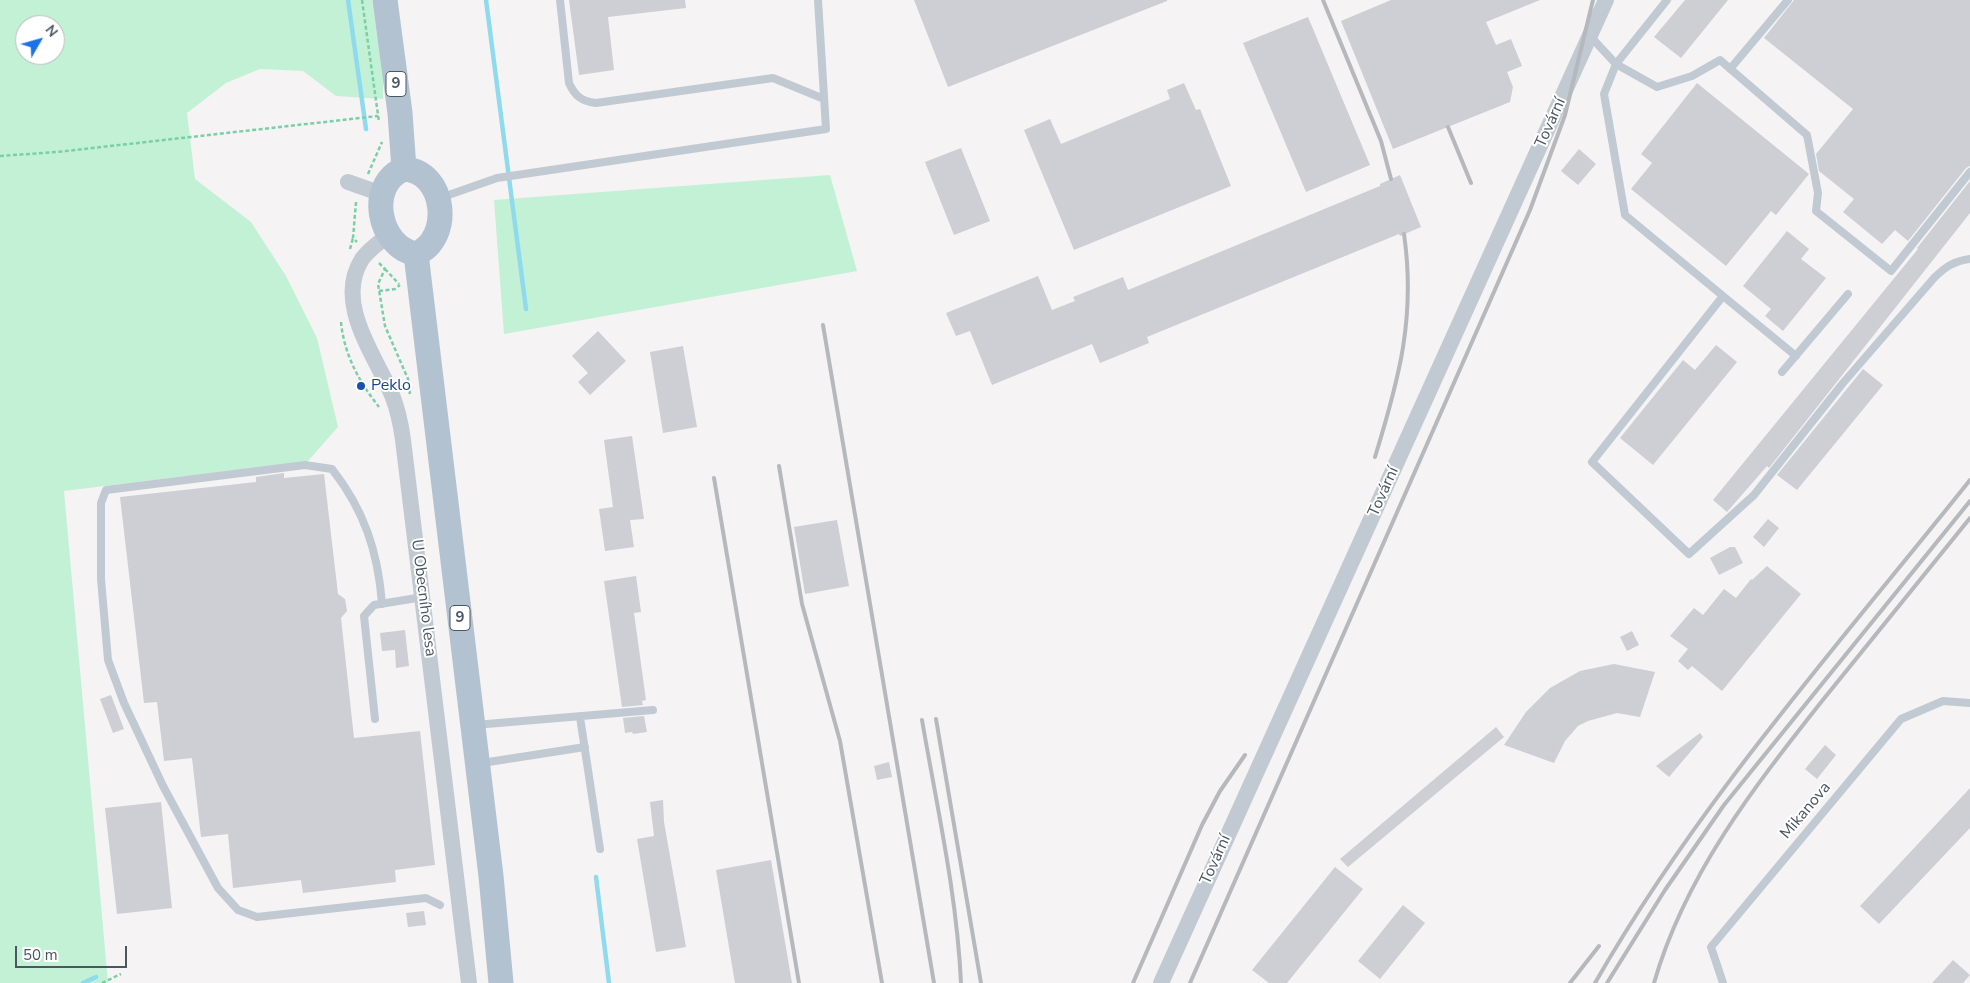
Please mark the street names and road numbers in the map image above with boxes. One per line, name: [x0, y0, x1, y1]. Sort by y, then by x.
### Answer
road number: 9: [386, 72, 406, 96]
street label: Tovární: [1532, 95, 1570, 151]
street label: Tovární: [1365, 464, 1403, 520]
street label: U Obecního lesa: [406, 538, 440, 658]
road number: 9: [450, 606, 470, 630]
street label: Mikanova: [1777, 779, 1835, 843]
street label: Tovární: [1197, 832, 1235, 888]

